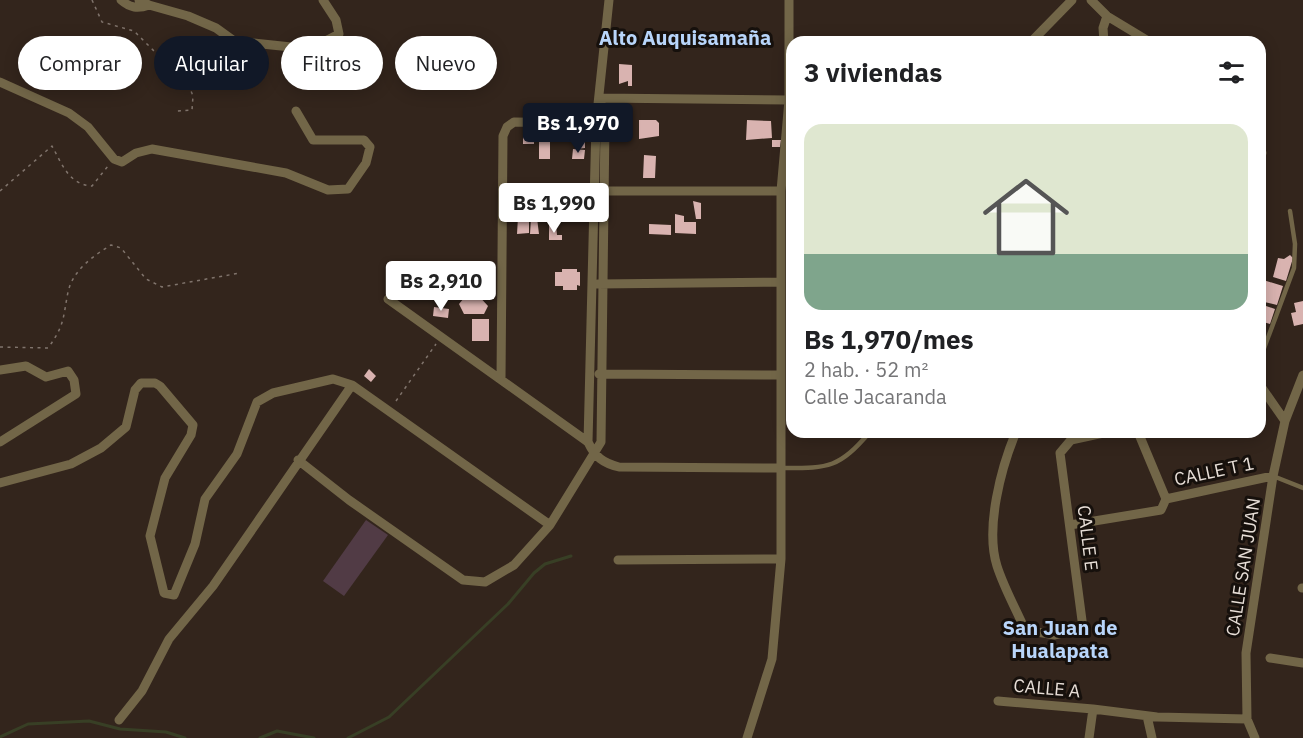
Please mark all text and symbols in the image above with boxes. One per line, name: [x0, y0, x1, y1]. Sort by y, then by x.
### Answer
district label: Alto Auquisamaña: [599, 24, 771, 51]
chip: Comprar: [18, 36, 142, 90]
chip: Alquilar: [154, 36, 269, 90]
chip: Filtros: [281, 36, 383, 90]
chip: Nuevo: [395, 36, 497, 90]
text: 3 viviendas: [804, 55, 942, 89]
icon: filters: [1215, 56, 1248, 89]
pin: Bs 1,970: [516, 103, 640, 154]
text: Bs 1,970: [537, 109, 619, 136]
icon: home: [972, 163, 1080, 271]
pin: Bs 1,990: [492, 183, 616, 234]
text: Bs 1,990: [513, 189, 595, 216]
pin: Bs 2,910: [379, 261, 503, 312]
text: Bs 2,910: [400, 267, 482, 294]
text: Bs 1,970/mes: [804, 322, 974, 356]
text: 2 hab. · 52 m²: [804, 356, 928, 383]
text: Calle Jacaranda: [804, 383, 947, 410]
street label: CALLE T 1: [1172, 451, 1256, 491]
street label: CALLE SAN JUAN: [1221, 496, 1265, 638]
street label: CALLE E: [1073, 504, 1103, 572]
district label: San Juan de Hualapata: [1002, 614, 1118, 664]
street label: CALLE A: [1013, 674, 1082, 702]

